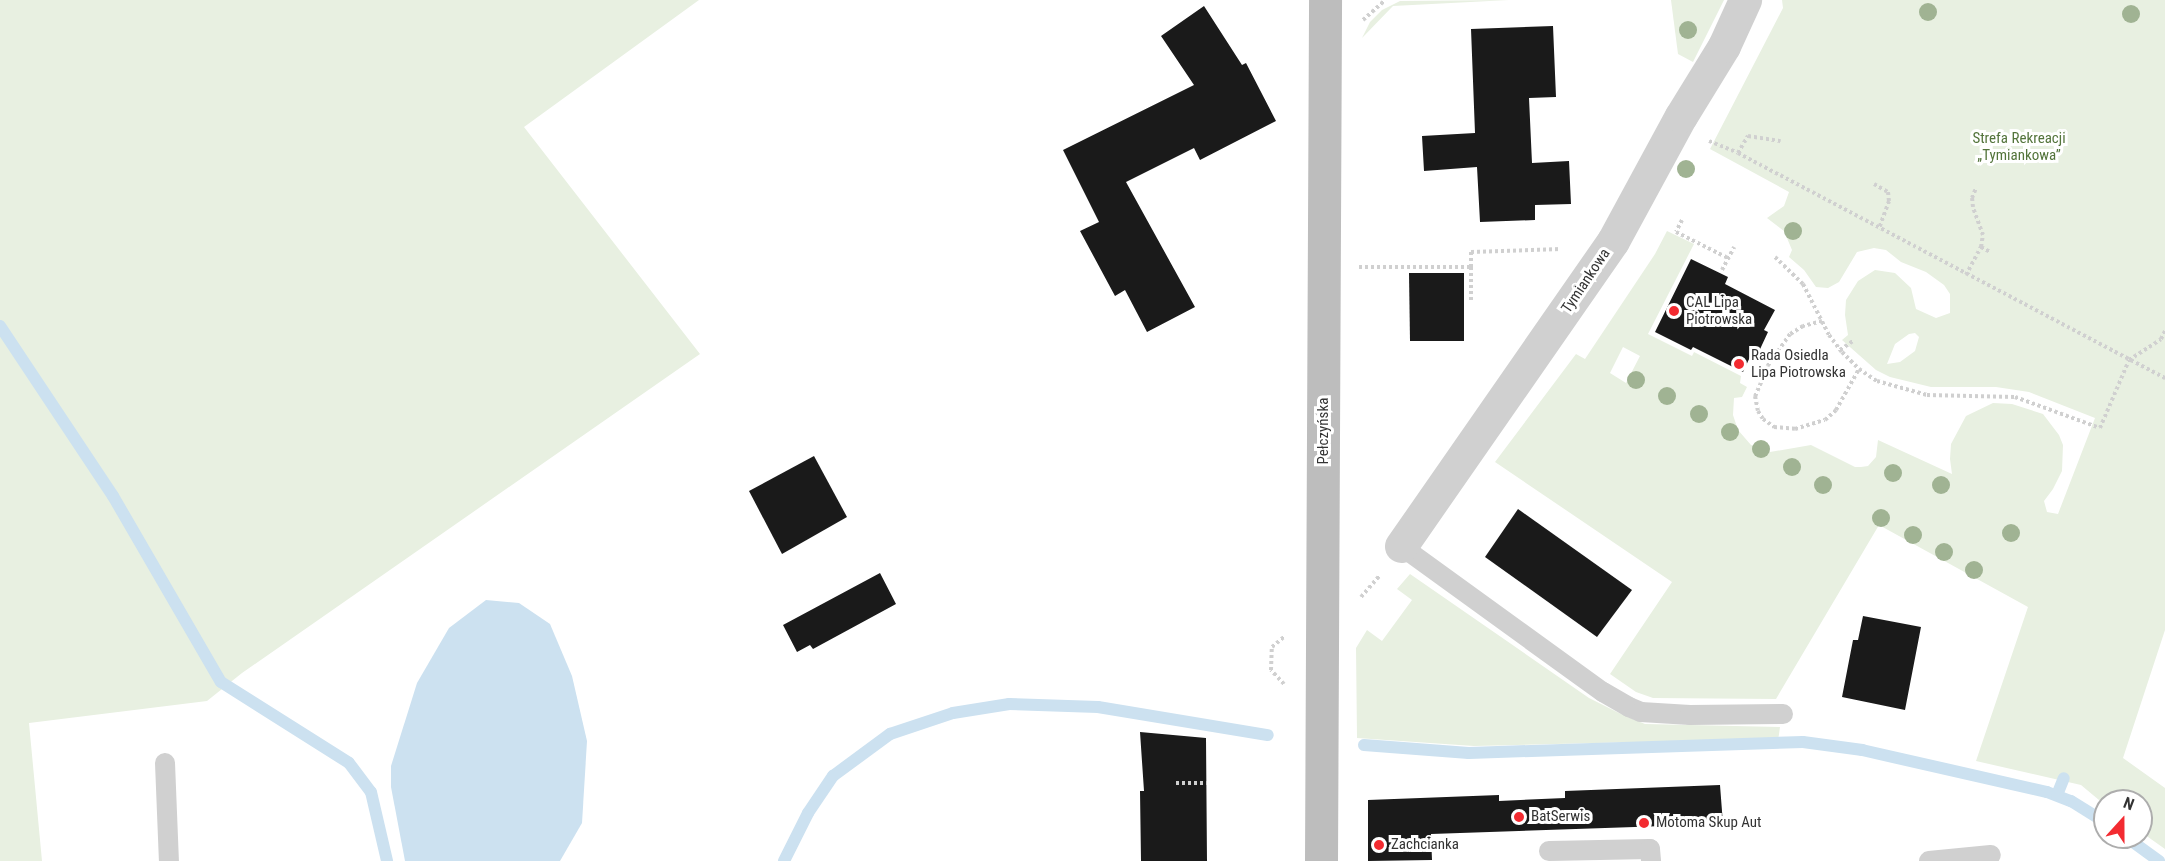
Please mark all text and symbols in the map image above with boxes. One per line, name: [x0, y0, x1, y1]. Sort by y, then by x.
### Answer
park label: Strefa Rekreacji „Tymiankowa”: [1972, 129, 2066, 164]
street label: Tymiankowa: [1558, 245, 1614, 317]
place label: CAL Lipa Piotrowska: [1686, 293, 1752, 328]
marker: CAL Lipa Piotrowska: [1667, 304, 1681, 318]
place label: Rada Osiedla Lipa Piotrowska: [1751, 346, 1846, 381]
marker: Rada Osiedla Lipa Piotrowska: [1732, 357, 1746, 371]
street label: Pełczyńska: [1315, 398, 1333, 464]
north arrow: [2093, 789, 2153, 849]
text: N: [2121, 793, 2137, 814]
place label: BatSerwis: [1531, 808, 1590, 826]
marker: BatSerwis: [1512, 810, 1526, 824]
place label: Motoma Skup Aut: [1656, 814, 1761, 832]
marker: Motoma Skup Aut: [1637, 816, 1651, 830]
place label: Zachcianka: [1391, 836, 1459, 854]
marker: Zachcianka: [1372, 838, 1386, 852]

